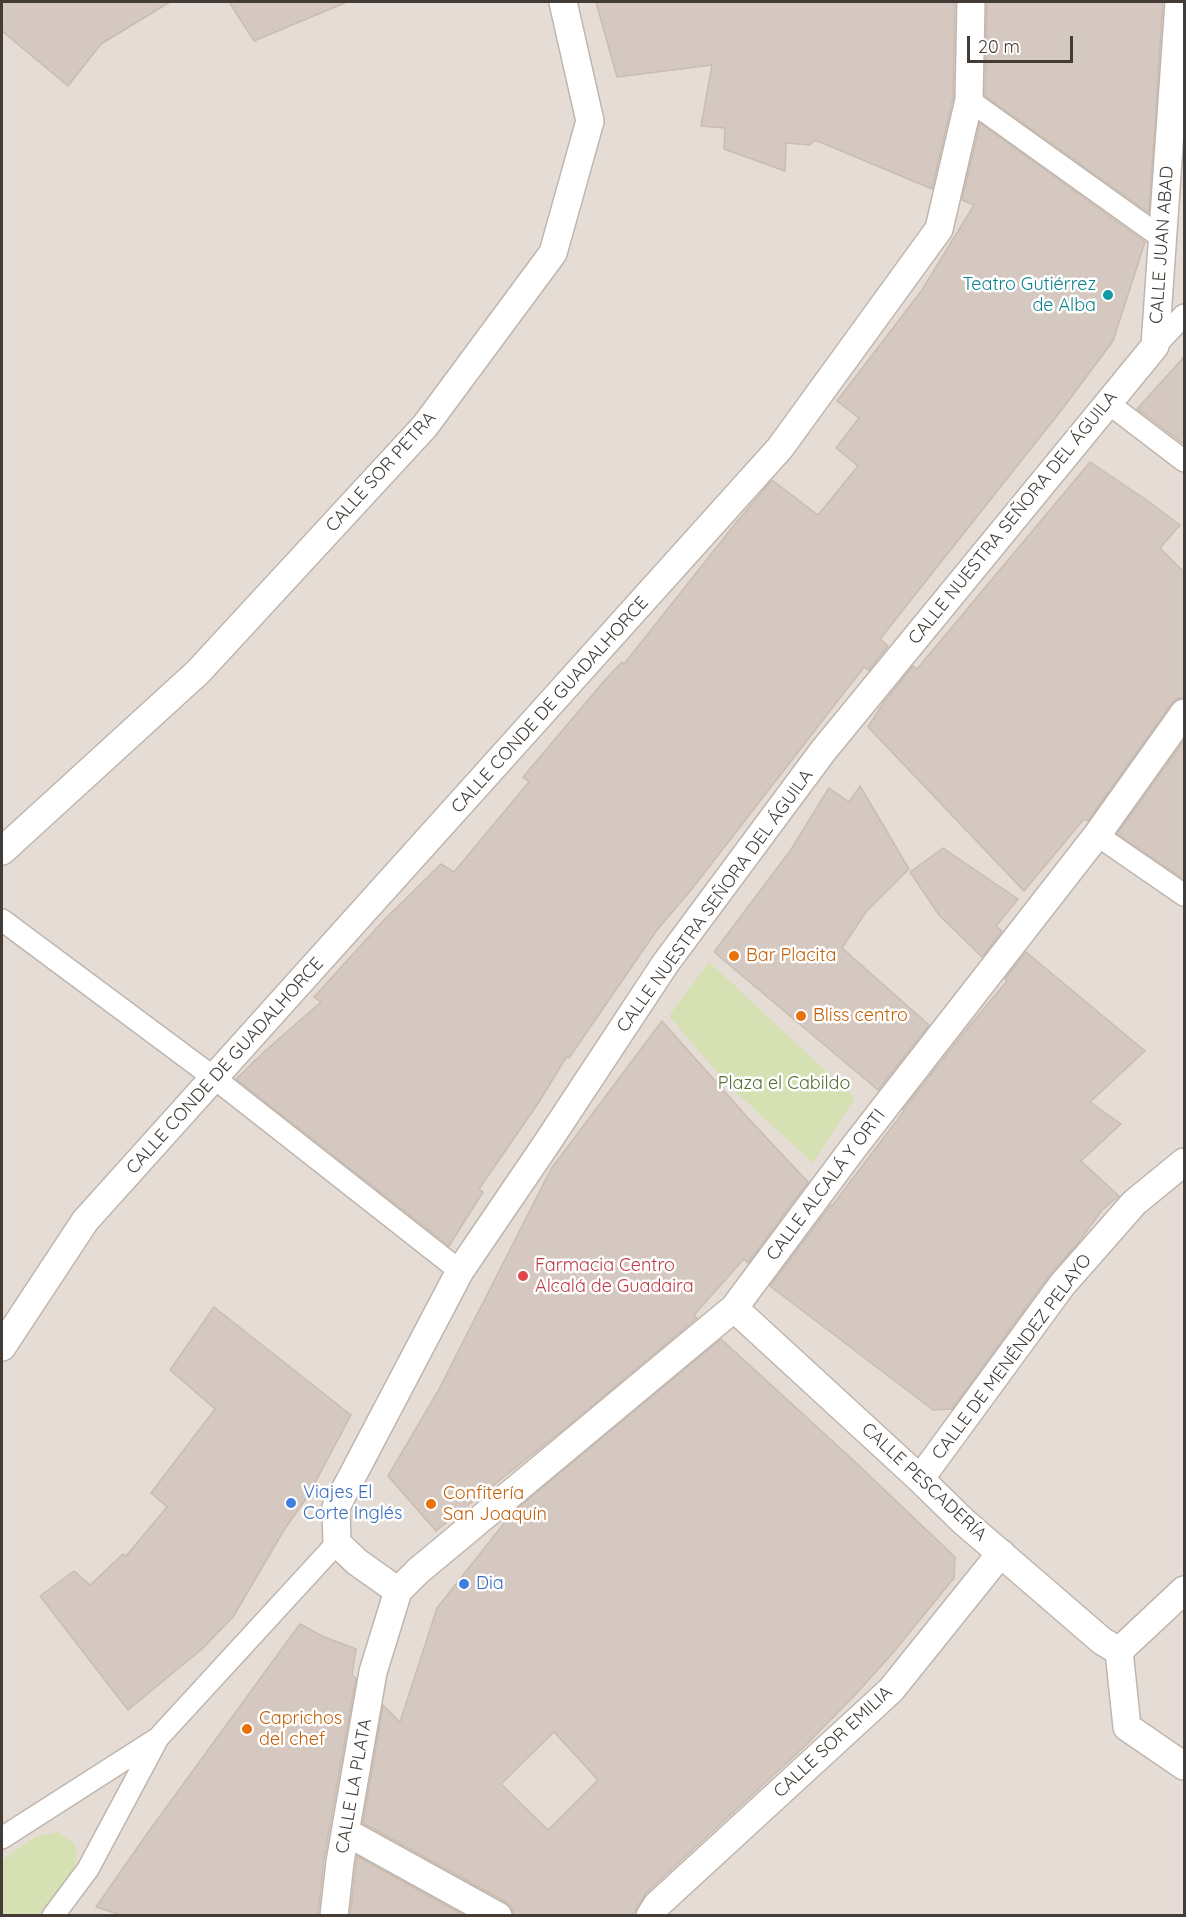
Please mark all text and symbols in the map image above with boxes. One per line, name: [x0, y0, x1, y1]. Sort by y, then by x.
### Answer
scale bar: [970, 24, 1076, 62]
text: 20 m: [978, 35, 1020, 58]
street label: CALLE JUAN ABAD: [1146, 165, 1178, 325]
place label: Teatro Gutiérrez de Alba: [963, 274, 1096, 316]
marker: Teatro Gutiérrez de Alba: [1101, 288, 1115, 302]
street label: CALLE NUESTRA SEÑORA DEL ÁGUILA: [904, 387, 1122, 649]
street label: CALLE SOR PETRA: [321, 408, 441, 536]
street label: CALLE CONDE DE GUADALHORCE: [447, 592, 653, 818]
street label: CALLE NUESTRA SEÑORA DEL ÁGUILA: [612, 765, 818, 1037]
place label: Bar Placita: [746, 945, 836, 967]
marker: Bar Placita: [727, 949, 741, 963]
street label: CALLE CONDE DE GUADALHORCE: [122, 953, 328, 1179]
place label: Bliss centro: [813, 1005, 908, 1027]
marker: Bliss centro: [794, 1009, 808, 1023]
park label: Plaza el Cabildo: [718, 1073, 850, 1095]
street label: CALLE ALCALÁ Y ORTI: [762, 1105, 890, 1265]
street label: CALLE DE MENÉNDEZ PELAYO: [928, 1250, 1096, 1464]
place label: Farmacia Centro Alcalá de Guadaira: [535, 1255, 694, 1298]
marker: Farmacia Centro Alcalá de Guadaira: [516, 1269, 530, 1283]
street label: CALLE PESCADERÍA: [857, 1418, 991, 1546]
place label: Viajes El Corte Inglés: [303, 1482, 402, 1524]
place label: Confitería San Joaquín: [443, 1483, 547, 1526]
marker: Viajes El Corte Inglés: [284, 1496, 298, 1510]
marker: Confitería San Joaquín: [424, 1497, 438, 1511]
place label: Dia: [476, 1573, 504, 1595]
marker: Dia: [457, 1577, 471, 1591]
street label: CALLE SOR EMILIA: [769, 1682, 897, 1802]
place label: Caprichos del chef: [259, 1708, 342, 1750]
street label: CALLE LA PLATA: [332, 1717, 376, 1855]
marker: Caprichos del chef: [240, 1722, 254, 1736]

